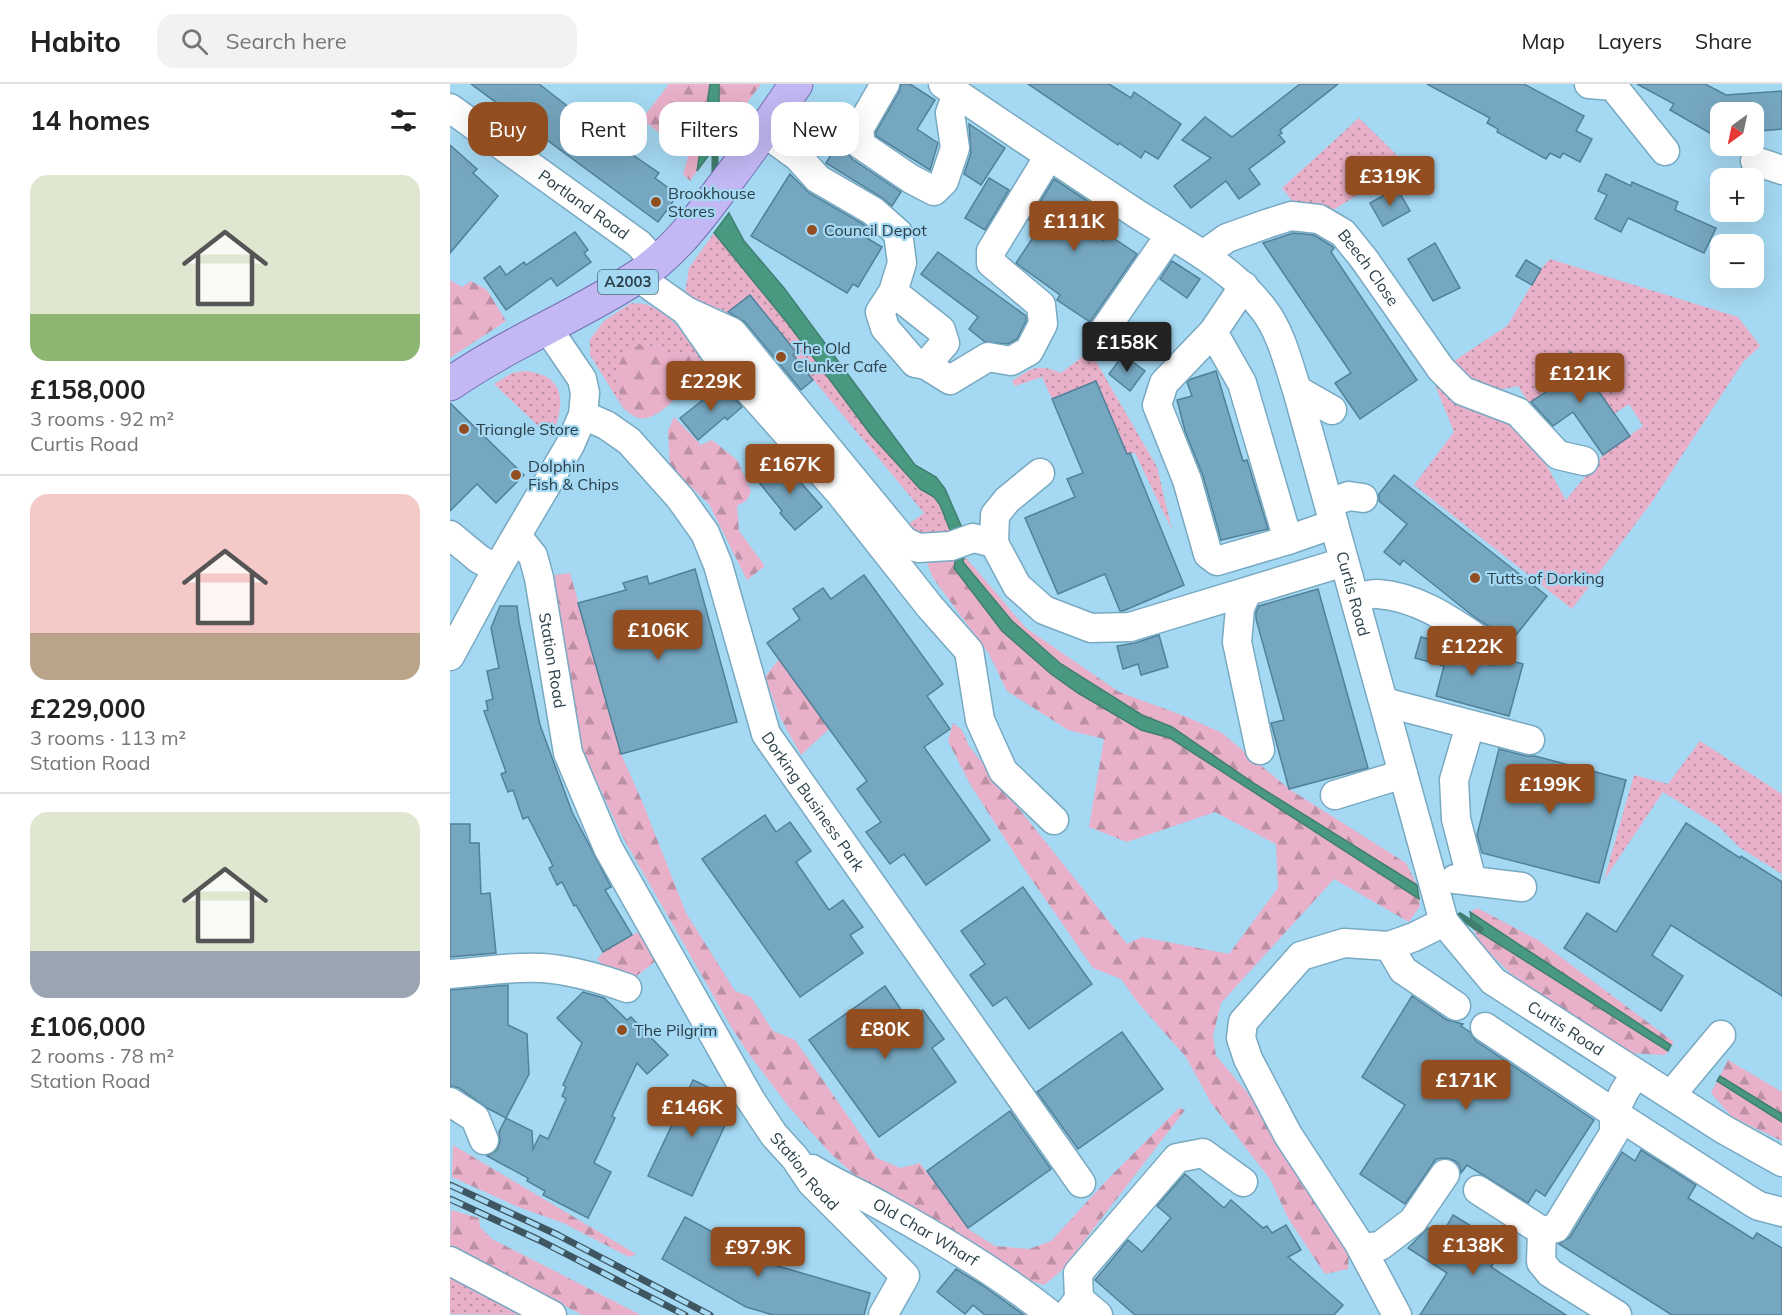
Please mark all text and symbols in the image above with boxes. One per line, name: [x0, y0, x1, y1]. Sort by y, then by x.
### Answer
search box: [157, 14, 577, 68]
text: Habito: [30, 24, 121, 59]
icon: search: [178, 25, 211, 58]
text: Search here: [226, 27, 347, 55]
text: Map: [1522, 28, 1565, 54]
text: Layers: [1598, 28, 1662, 54]
text: Share: [1695, 28, 1752, 54]
chip: Buy: [468, 102, 548, 156]
chip: Rent: [560, 102, 647, 156]
chip: Filters: [659, 102, 759, 156]
chip: New: [771, 102, 859, 156]
north arrow: [1710, 102, 1764, 156]
map controls: [1710, 102, 1764, 288]
text: 14 homes: [30, 104, 150, 137]
icon: filters: [387, 104, 420, 137]
pin: £319K: [1348, 156, 1432, 207]
text: £319K: [1359, 163, 1421, 188]
street label: Portland Road: [535, 165, 633, 244]
button: +: [1710, 168, 1764, 222]
place label: Brookhouse Stores: [668, 183, 755, 221]
marker: Brookhouse Stores: [649, 195, 663, 209]
pin: £111K: [1032, 201, 1116, 252]
text: £111K: [1043, 208, 1105, 233]
icon: home: [171, 214, 279, 322]
place label: Council Depot: [824, 220, 927, 240]
marker: Council Depot: [805, 223, 819, 237]
street label: Beech Close: [1334, 225, 1404, 310]
button: −: [1710, 234, 1764, 288]
road number: A2003: [598, 270, 658, 294]
pin: £158K: [1085, 322, 1169, 373]
text: £158K: [1096, 329, 1158, 354]
place label: The Old Clunker Cafe: [793, 338, 887, 376]
marker: The Old Clunker Cafe: [774, 350, 788, 364]
pin: £121K: [1538, 353, 1622, 404]
text: £121K: [1549, 360, 1611, 385]
pin: £229K: [669, 361, 753, 412]
text: £229K: [680, 368, 742, 393]
text: £158,000: [30, 373, 146, 406]
text: 3 rooms · 92 m²: [30, 406, 174, 431]
place label: Triangle Store: [476, 419, 578, 439]
marker: Triangle Store: [457, 422, 471, 436]
text: Curtis Road: [30, 431, 139, 456]
pin: £167K: [748, 444, 832, 495]
text: £167K: [759, 451, 821, 476]
place label: Dolphin Fish & Chips: [528, 456, 619, 494]
marker: Dolphin Fish & Chips: [509, 468, 523, 482]
icon: home: [171, 533, 279, 641]
street label: Curtis Road: [1332, 549, 1375, 638]
place label: Tutts of Dorking: [1487, 568, 1604, 588]
marker: Tutts of Dorking: [1468, 571, 1482, 585]
pin: £106K: [616, 610, 700, 661]
street label: Station Road: [535, 611, 570, 710]
text: £106K: [627, 617, 689, 642]
pin: £122K: [1430, 626, 1514, 677]
text: £122K: [1441, 633, 1503, 658]
text: £229,000: [30, 692, 146, 725]
text: 3 rooms · 113 m²: [30, 725, 186, 750]
street label: Dorking Business Park: [757, 728, 869, 876]
text: Station Road: [30, 750, 151, 775]
pin: £199K: [1508, 764, 1592, 815]
text: £199K: [1519, 771, 1581, 796]
icon: home: [171, 851, 279, 959]
street label: Curtis Road: [1524, 996, 1608, 1060]
pin: £80K: [849, 1009, 921, 1060]
text: £106,000: [30, 1010, 146, 1043]
text: £80K: [860, 1016, 910, 1041]
place label: The Pilgrim: [634, 1020, 717, 1040]
marker: The Pilgrim: [615, 1023, 629, 1037]
text: 2 rooms · 78 m²: [30, 1043, 174, 1068]
pin: £171K: [1424, 1060, 1508, 1111]
text: £171K: [1435, 1067, 1497, 1092]
text: Station Road: [30, 1068, 151, 1093]
pin: £146K: [650, 1087, 734, 1138]
text: £146K: [661, 1094, 723, 1119]
street label: Station Road: [766, 1128, 843, 1214]
street label: Old Char Wharf: [870, 1193, 983, 1271]
pin: £138K: [1431, 1225, 1515, 1276]
pin: £97.9K: [709, 1227, 807, 1278]
text: £138K: [1442, 1232, 1504, 1257]
text: £97.9K: [725, 1234, 791, 1259]

